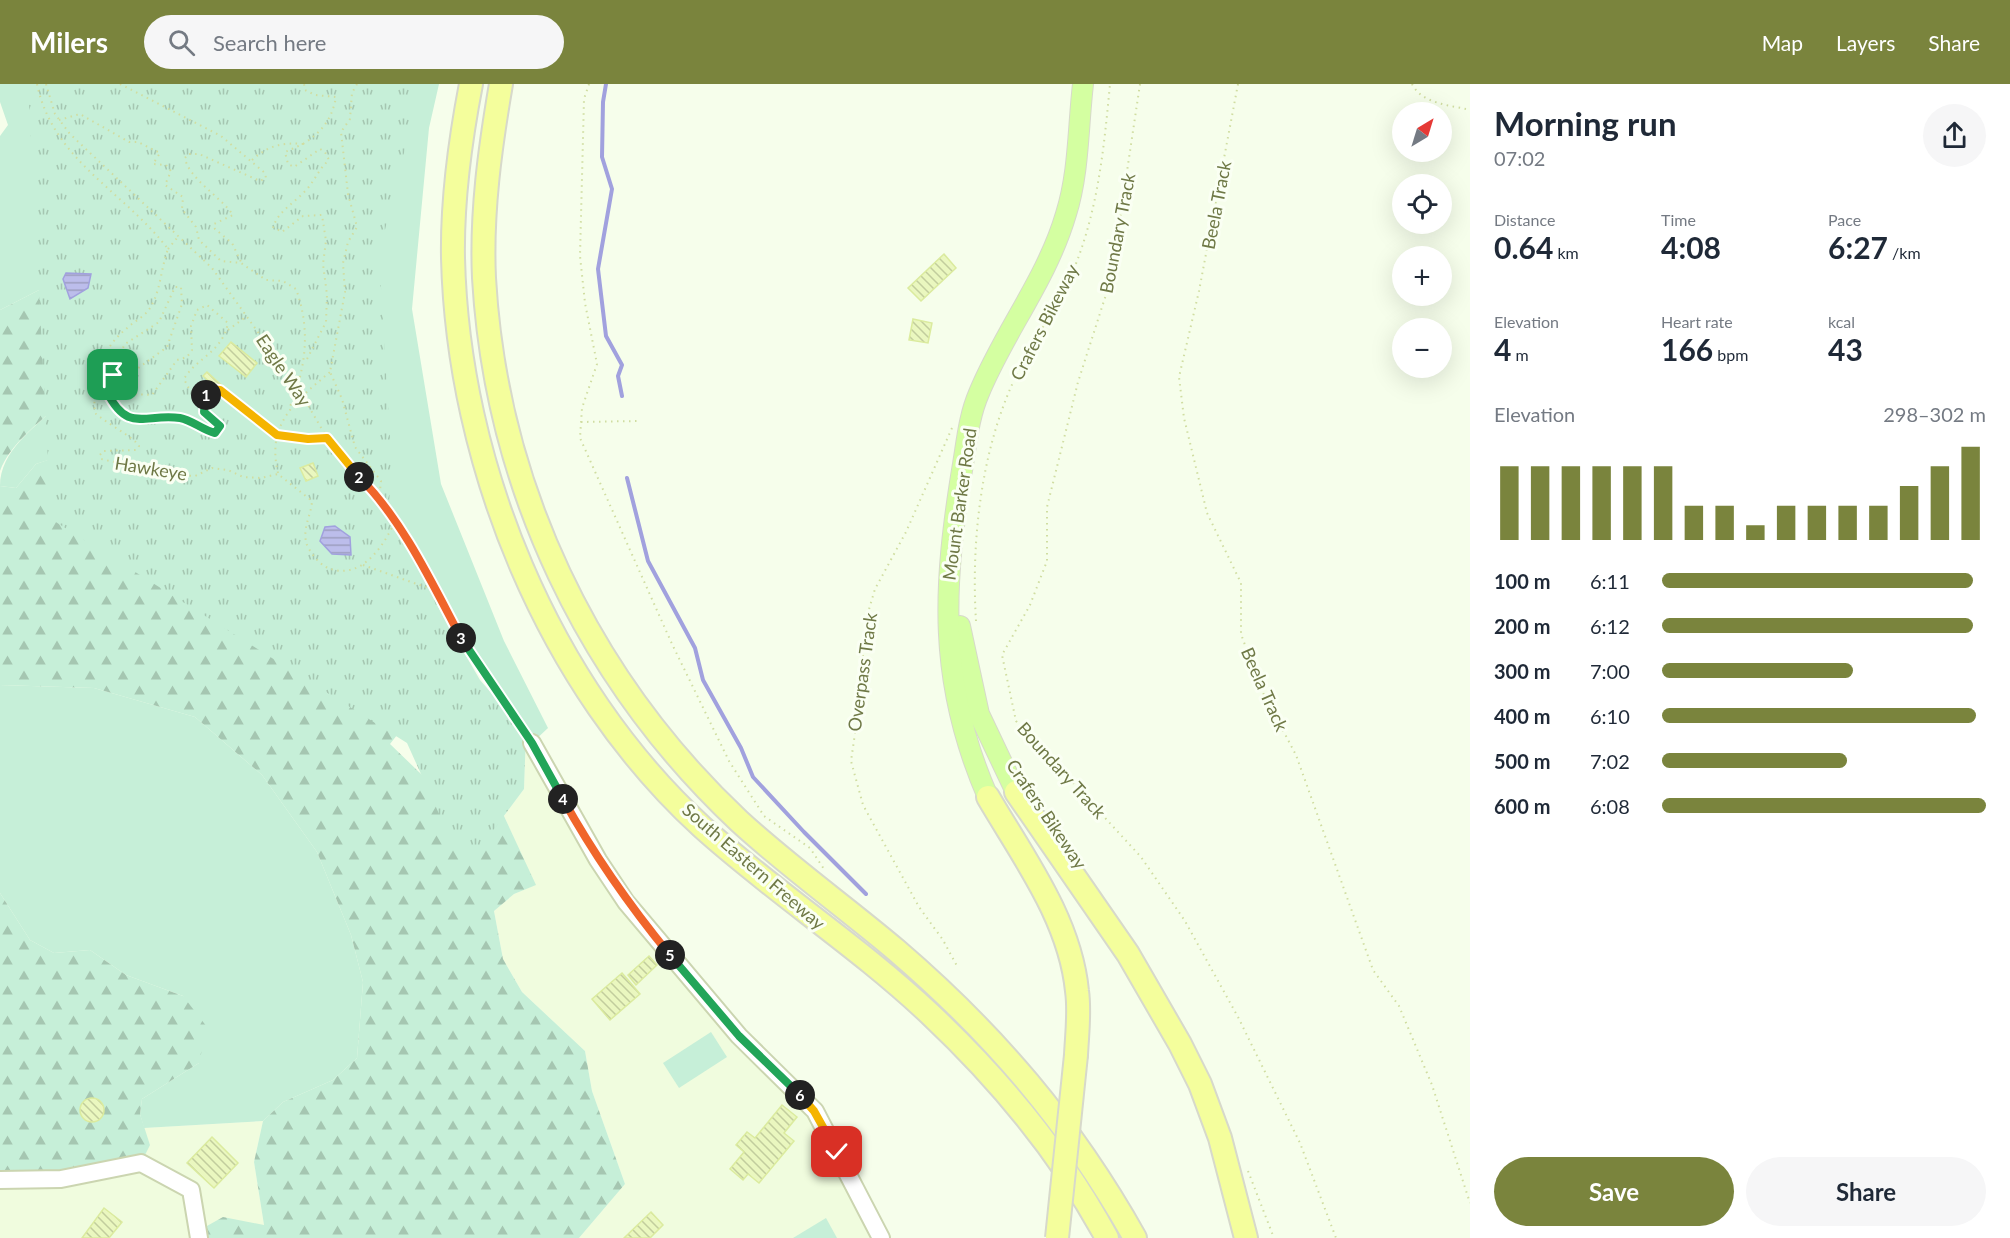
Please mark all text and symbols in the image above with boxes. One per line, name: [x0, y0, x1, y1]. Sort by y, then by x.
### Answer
search box: [144, 15, 564, 69]
text: Milers: [30, 25, 108, 59]
icon: search: [165, 26, 198, 59]
text: Search here: [213, 29, 326, 56]
text: Map: [1762, 30, 1803, 55]
text: Layers: [1836, 30, 1895, 55]
text: Share: [1928, 30, 1980, 55]
north arrow: [1392, 102, 1452, 162]
map controls: [1392, 102, 1452, 378]
text: Morning run: [1494, 103, 1677, 143]
button: share: [1923, 104, 1986, 167]
text: 07:02: [1494, 146, 1545, 170]
street label: Beela Track: [1197, 158, 1236, 251]
street label: Boundary Track: [1095, 170, 1140, 295]
button: locate: [1392, 174, 1452, 234]
text: Distance: [1494, 210, 1555, 229]
text: Time: [1661, 210, 1696, 229]
text: Pace: [1828, 210, 1861, 229]
text: 0.64: [1494, 229, 1553, 265]
text: 4:08: [1661, 229, 1721, 265]
text: 6:27: [1828, 229, 1888, 265]
text: km: [1553, 243, 1579, 262]
text: /km: [1888, 243, 1921, 262]
button: +: [1392, 246, 1452, 306]
street label: Crafers Bikeway: [1005, 260, 1083, 384]
text: Elevation: [1494, 312, 1559, 331]
text: Heart rate: [1661, 312, 1733, 331]
text: kcal: [1828, 312, 1855, 331]
button: −: [1392, 318, 1452, 378]
street label: Eagle Way: [252, 330, 317, 411]
text: 4: [1494, 331, 1511, 367]
text: 166: [1661, 331, 1713, 367]
text: 43: [1828, 331, 1863, 367]
text: m: [1511, 345, 1529, 364]
text: bpm: [1713, 345, 1748, 364]
pin: [87, 349, 138, 400]
icon: arrive: [96, 358, 129, 391]
pin: 1: [191, 380, 221, 410]
text: 1: [201, 385, 211, 404]
text: Elevation: [1494, 402, 1575, 426]
text: 298–302 m: [1883, 402, 1986, 426]
street label: Mount Barker Road: [937, 426, 981, 582]
street label: Hawkeye: [113, 451, 189, 485]
pin: 2: [344, 462, 374, 492]
text: 2: [354, 467, 364, 486]
text: 100 m: [1494, 569, 1550, 593]
text: 6:11: [1590, 569, 1630, 593]
street label: Overpass Track: [843, 610, 881, 733]
text: 200 m: [1494, 614, 1550, 638]
text: 6:12: [1590, 614, 1630, 638]
pin: 3: [446, 623, 476, 653]
text: 3: [456, 628, 466, 647]
street label: Beela Track: [1237, 644, 1294, 735]
text: 300 m: [1494, 659, 1550, 683]
text: 7:00: [1590, 659, 1630, 683]
text: 400 m: [1494, 704, 1550, 728]
text: 6:10: [1590, 704, 1630, 728]
street label: Boundary Track: [1013, 717, 1112, 823]
text: 500 m: [1494, 749, 1550, 773]
text: 7:02: [1590, 749, 1630, 773]
street label: Crafers Bikeway: [1002, 755, 1092, 874]
pin: 4: [548, 784, 578, 814]
text: 4: [558, 789, 568, 808]
text: 600 m: [1494, 794, 1550, 818]
text: 6:08: [1590, 794, 1630, 818]
street label: South Eastern Freeway: [678, 798, 830, 934]
pin: 5: [655, 940, 685, 970]
text: 5: [665, 945, 675, 964]
pin: 6: [785, 1080, 815, 1110]
text: 6: [795, 1085, 805, 1104]
pin: [811, 1126, 862, 1177]
icon: check: [820, 1135, 853, 1168]
button: Save: [1494, 1157, 1734, 1226]
button: Share: [1746, 1157, 1986, 1226]

